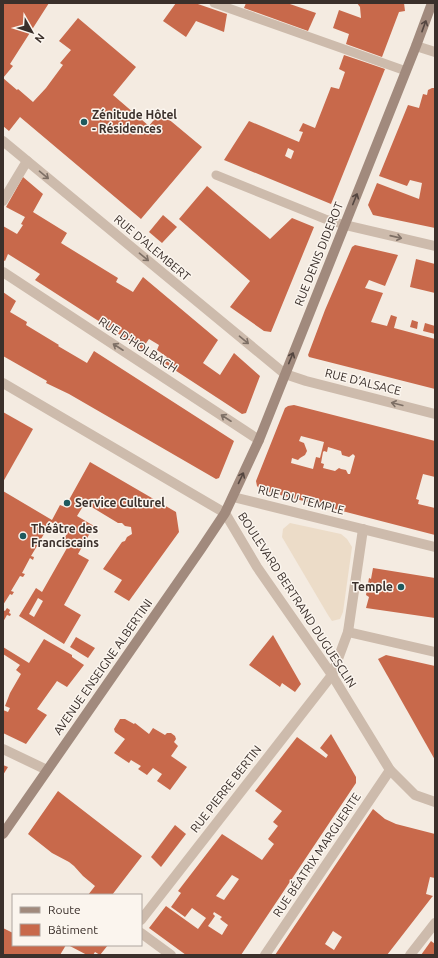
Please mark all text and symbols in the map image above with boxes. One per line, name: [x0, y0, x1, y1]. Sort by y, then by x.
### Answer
north arrow: [12, 12, 52, 52]
one-way arrow: [421, 19, 428, 32]
text: N: [33, 31, 47, 45]
place label: Zénitude Hôtel - Résidences: [92, 108, 177, 135]
marker: Zénitude Hôtel - Résidences: [79, 117, 89, 127]
one-way arrow: [38, 170, 49, 179]
one-way arrow: [352, 193, 360, 205]
street label: RUE DENIS DIDEROT: [292, 200, 345, 308]
street label: RUE D'ALEMBERT: [112, 212, 193, 283]
one-way arrow: [390, 233, 403, 241]
one-way arrow: [138, 253, 149, 262]
street label: RUE D'HOLBACH: [97, 314, 180, 375]
one-way arrow: [239, 336, 249, 345]
one-way arrow: [112, 343, 123, 351]
one-way arrow: [288, 353, 296, 365]
street label: RUE D'ALSACE: [324, 366, 403, 397]
one-way arrow: [391, 400, 404, 407]
one-way arrow: [221, 414, 232, 423]
one-way arrow: [238, 473, 245, 485]
street label: RUE DU TEMPLE: [257, 483, 346, 517]
place label: Service Culturel: [75, 496, 165, 509]
marker: Service Culturel: [62, 498, 72, 508]
street label: BOULEVARD BERTRAND DUGUESCLIN: [236, 510, 359, 690]
place label: Théâtre des Franciscains: [31, 522, 99, 549]
marker: Théâtre des Franciscains: [18, 531, 28, 541]
place label: Temple: [352, 580, 393, 593]
marker: Temple: [396, 582, 406, 592]
street label: AVENUE ENSEIGNE ALBERTINI: [51, 597, 154, 737]
street label: RUE PIERRE BERTIN: [188, 743, 264, 835]
street label: RUE BÉATRIX MARGUERITE: [270, 790, 363, 919]
legend: [12, 894, 142, 946]
text: Route: [48, 903, 81, 916]
text: Bâtiment: [48, 923, 98, 936]

